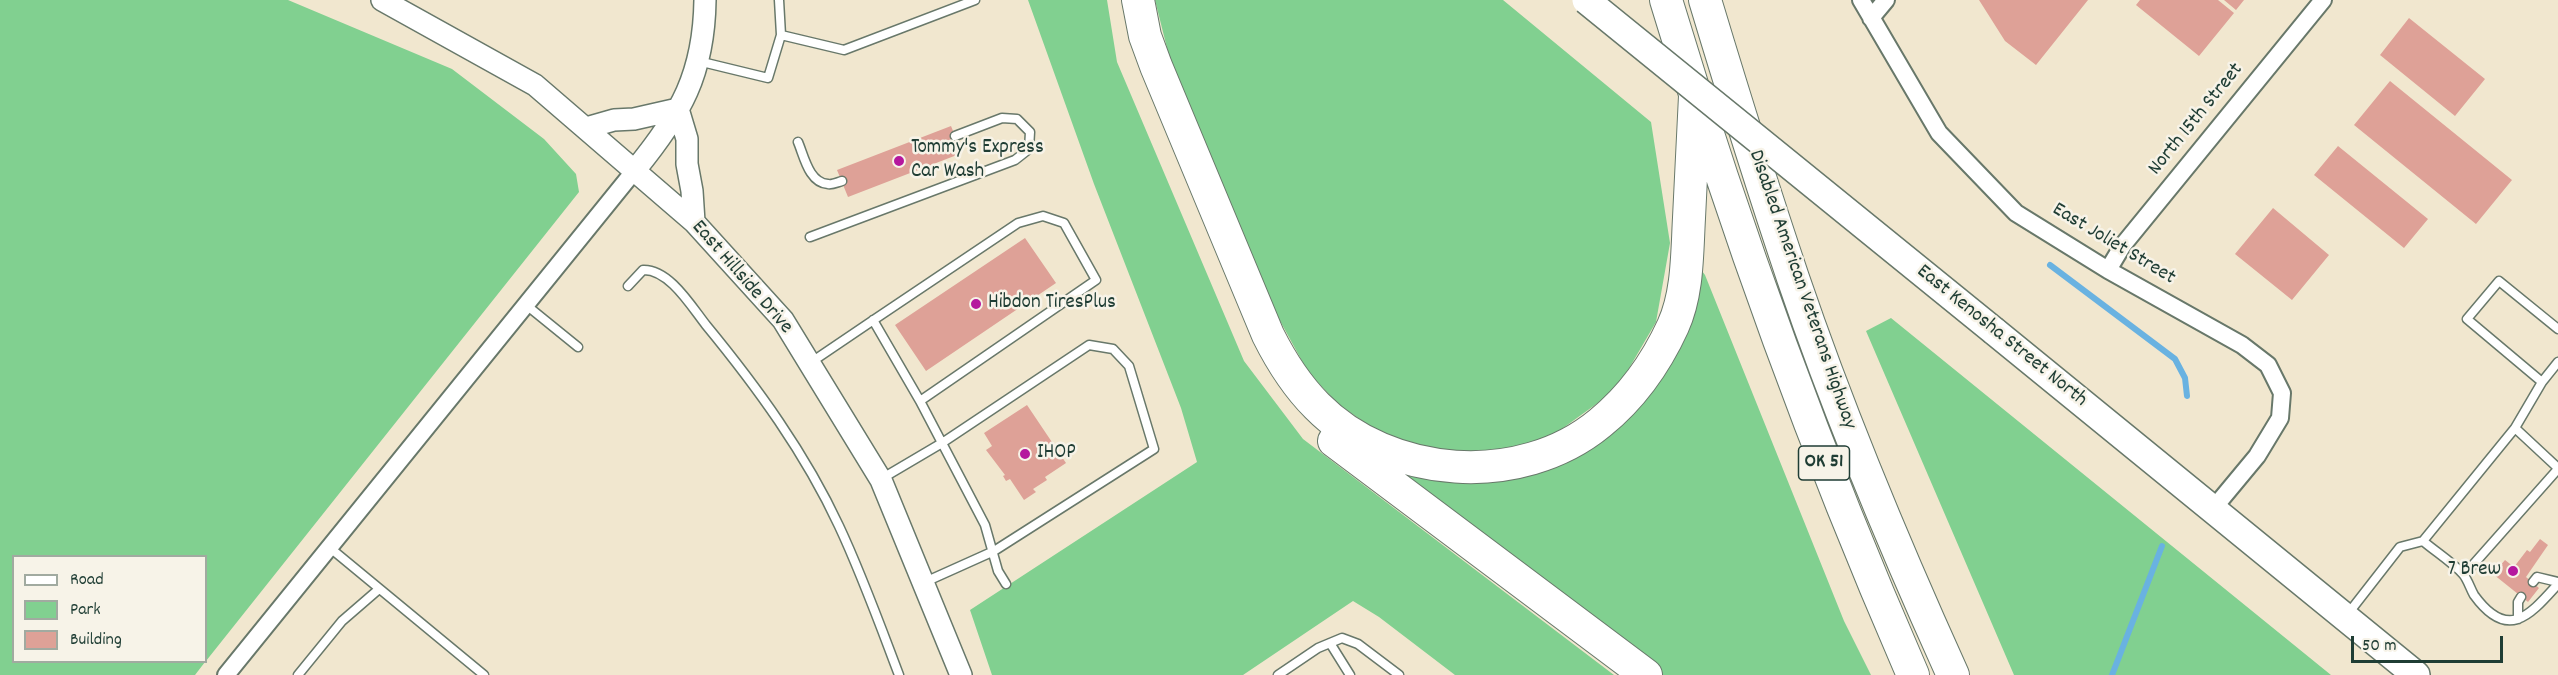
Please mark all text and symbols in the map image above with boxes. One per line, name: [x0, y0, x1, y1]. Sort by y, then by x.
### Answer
street label: North 15th Street: [2144, 59, 2250, 181]
place label: Tommy's Express Car Wash: [911, 136, 1044, 186]
street label: Disabled American Veterans Highway: [1741, 147, 1861, 433]
marker: Tommy's Express Car Wash: [892, 154, 906, 168]
street label: East Joliet Street: [2047, 198, 2179, 292]
street label: East Hillside Drive: [685, 216, 797, 340]
street label: East Kenosha Street North: [1910, 260, 2092, 414]
place label: Hibdon TiresPlus: [988, 291, 1116, 317]
marker: Hibdon TiresPlus: [969, 297, 983, 311]
place label: IHOP: [1037, 441, 1076, 467]
road number: OK 51: [1798, 446, 1850, 480]
marker: IHOP: [1018, 447, 1032, 461]
legend: [12, 555, 207, 663]
place label: 7 Brew: [2448, 558, 2501, 584]
marker: 7 Brew: [2506, 564, 2520, 578]
text: Road: [70, 568, 104, 593]
text: Park: [70, 598, 101, 623]
scale bar: [2354, 624, 2506, 662]
text: Building: [70, 628, 122, 653]
text: 50 m: [2362, 634, 2397, 659]

